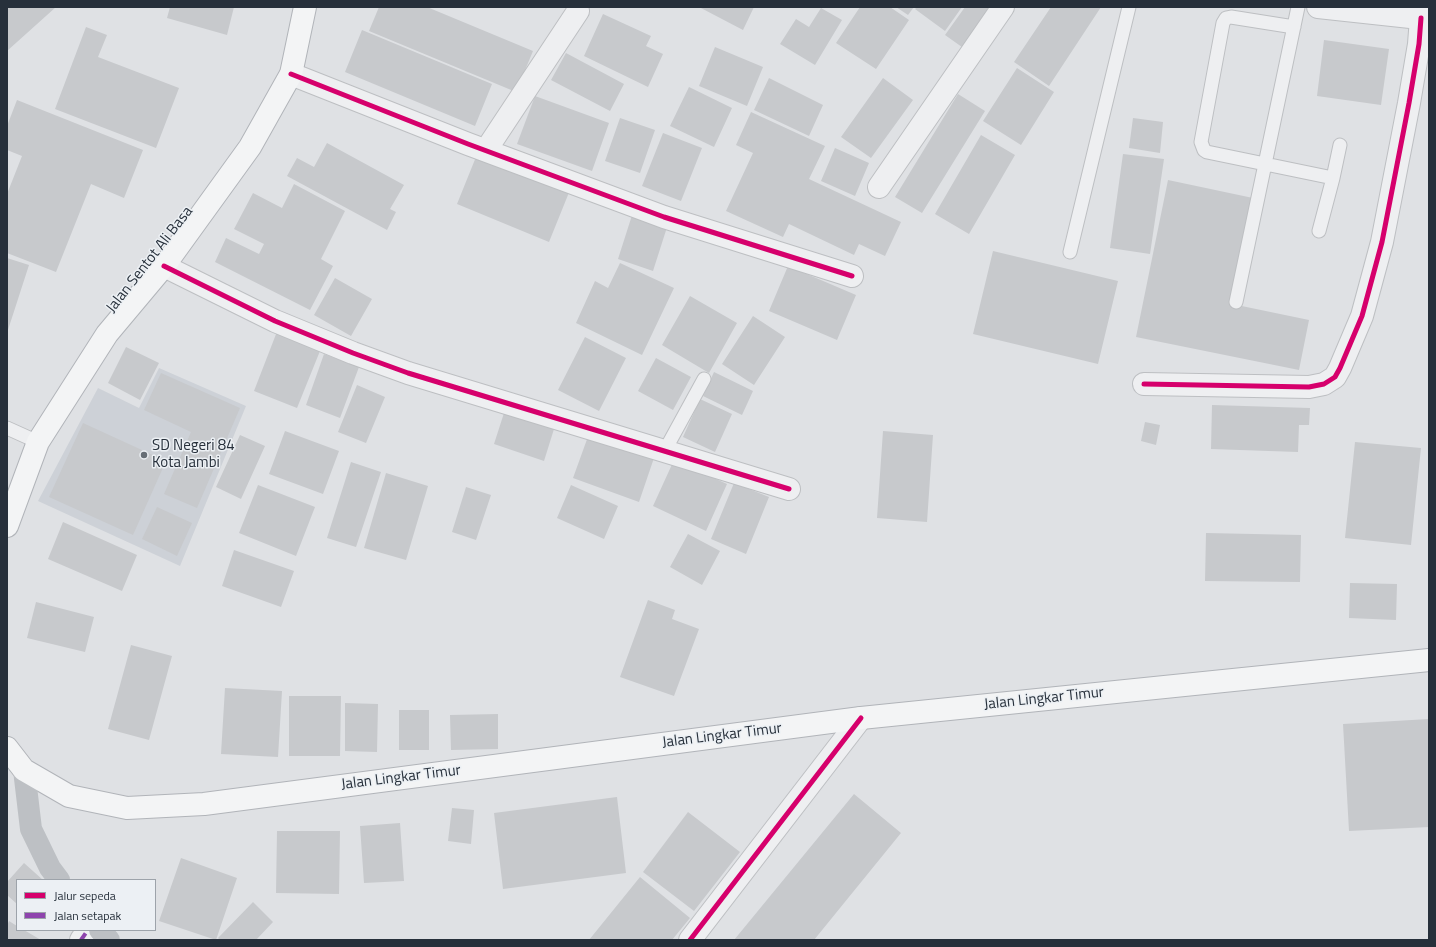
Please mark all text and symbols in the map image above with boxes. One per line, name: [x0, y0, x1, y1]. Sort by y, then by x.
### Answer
street label: Jalan Sentot Ali Basa: [103, 203, 197, 317]
place label: SD Negeri 84 Kota Jambi: [152, 437, 235, 472]
marker: SD Negeri 84 Kota Jambi: [139, 450, 149, 460]
street label: Jalan Lingkar Timur: [983, 684, 1105, 714]
street label: Jalan Lingkar Timur: [661, 720, 783, 752]
street label: Jalan Lingkar Timur: [340, 762, 462, 794]
legend: [16, 879, 156, 931]
text: Jalur sepeda: [54, 886, 116, 905]
text: Jalan setapak: [54, 906, 121, 925]

